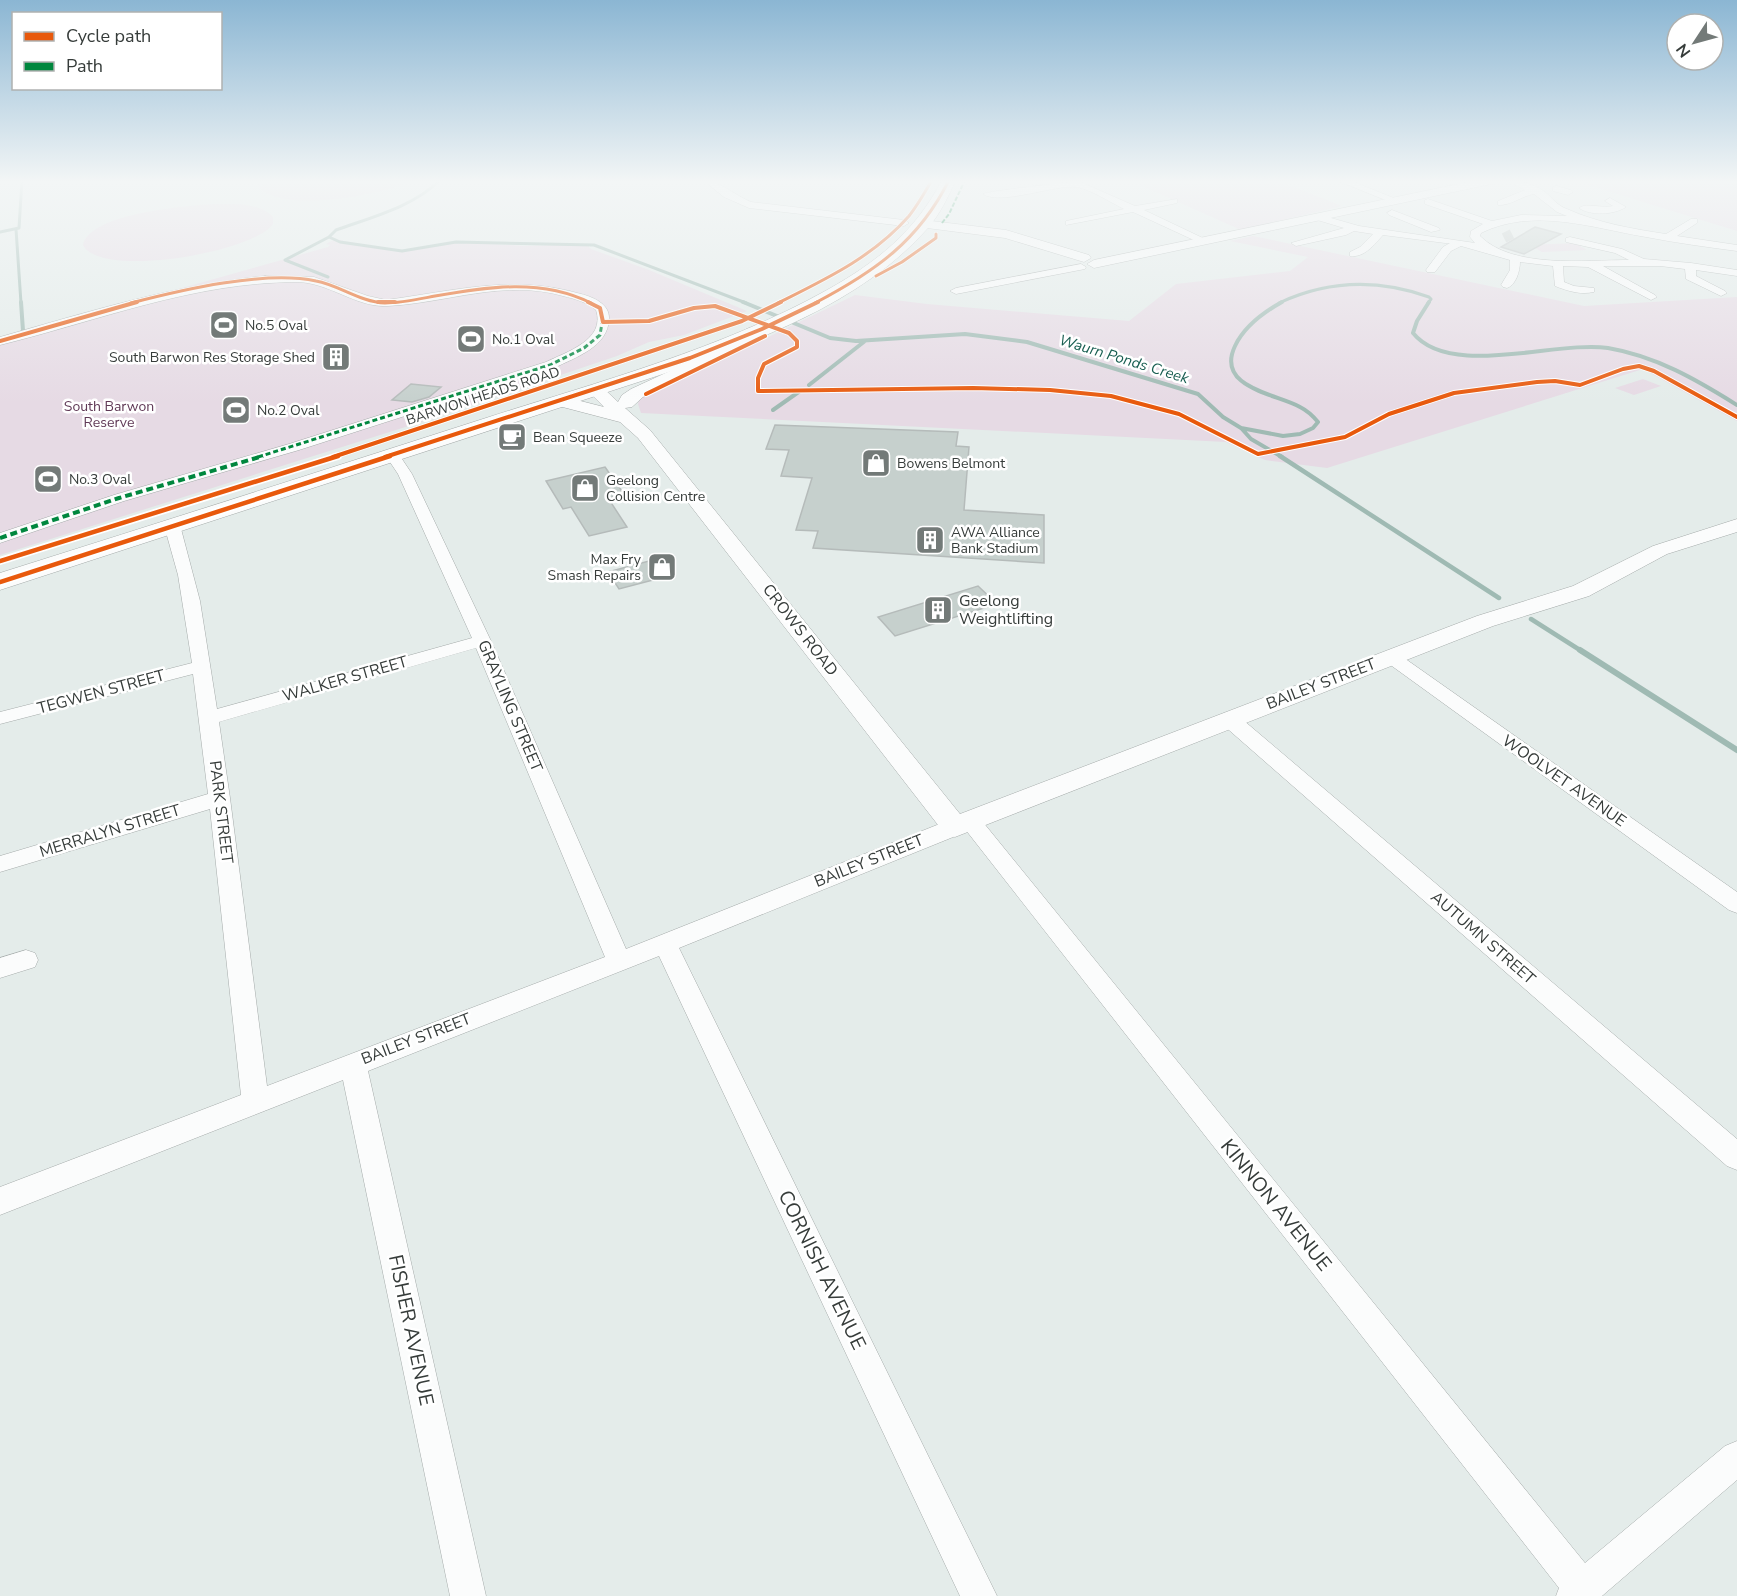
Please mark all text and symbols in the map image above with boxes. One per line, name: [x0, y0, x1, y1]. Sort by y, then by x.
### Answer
legend: [12, 12, 222, 90]
north arrow: [1665, 12, 1725, 72]
text: Cycle path: [66, 24, 151, 48]
text: N: [1671, 39, 1696, 62]
text: Path: [66, 54, 103, 78]
sports icon: No.5 Oval: [208, 309, 240, 341]
place label: No.5 Oval: [245, 316, 308, 335]
sports icon: No.1 Oval: [455, 323, 487, 355]
place label: No.1 Oval: [492, 330, 555, 349]
water label: Waurn Ponds Creek: [1057, 330, 1192, 388]
building icon: South Barwon Res Storage Shed: [320, 341, 352, 373]
place label: South Barwon Res Storage Shed: [109, 348, 315, 367]
street label: BARWON HEADS ROAD: [404, 362, 562, 430]
sports icon: No.2 Oval: [220, 394, 252, 426]
park label: South Barwon Reserve: [64, 397, 154, 432]
place label: No.2 Oval: [257, 401, 320, 420]
cafe icon: Bean Squeeze: [496, 421, 528, 453]
place label: Bean Squeeze: [533, 428, 622, 447]
shop icon: Bowens Belmont: [860, 447, 892, 479]
place label: Bowens Belmont: [897, 454, 1005, 473]
sports icon: No.3 Oval: [32, 463, 64, 495]
place label: No.3 Oval: [69, 470, 132, 489]
place label: Geelong Collision Centre: [606, 471, 705, 506]
shop icon: Geelong Collision Centre: [569, 472, 601, 504]
place label: AWA Alliance Bank Stadium: [951, 523, 1040, 558]
building icon: AWA Alliance Bank Stadium: [914, 524, 946, 556]
place label: Max Fry Smash Repairs: [548, 550, 642, 585]
shop icon: Max Fry Smash Repairs: [646, 551, 678, 583]
street label: CROWS ROAD: [757, 579, 843, 681]
place label: Geelong Weightlifting: [959, 590, 1053, 630]
building icon: Geelong Weightlifting: [922, 594, 954, 626]
street label: GRAYLING STREET: [472, 637, 548, 775]
street label: WALKER STREET: [280, 651, 411, 707]
street label: BAILEY STREET: [1263, 653, 1379, 715]
street label: TEGWEN STREET: [35, 664, 168, 720]
street label: WOOLVET AVENUE: [1498, 730, 1630, 832]
street label: PARK STREET: [204, 759, 238, 865]
street label: MERRALYN STREET: [37, 799, 184, 863]
street label: BAILEY STREET: [811, 829, 927, 893]
street label: AUTUMN STREET: [1426, 886, 1540, 990]
street label: BAILEY STREET: [358, 1008, 474, 1070]
street label: KINNON AVENUE: [1214, 1133, 1338, 1277]
street label: CORNISH AVENUE: [772, 1186, 872, 1354]
street label: FISHER AVENUE: [382, 1252, 440, 1408]

